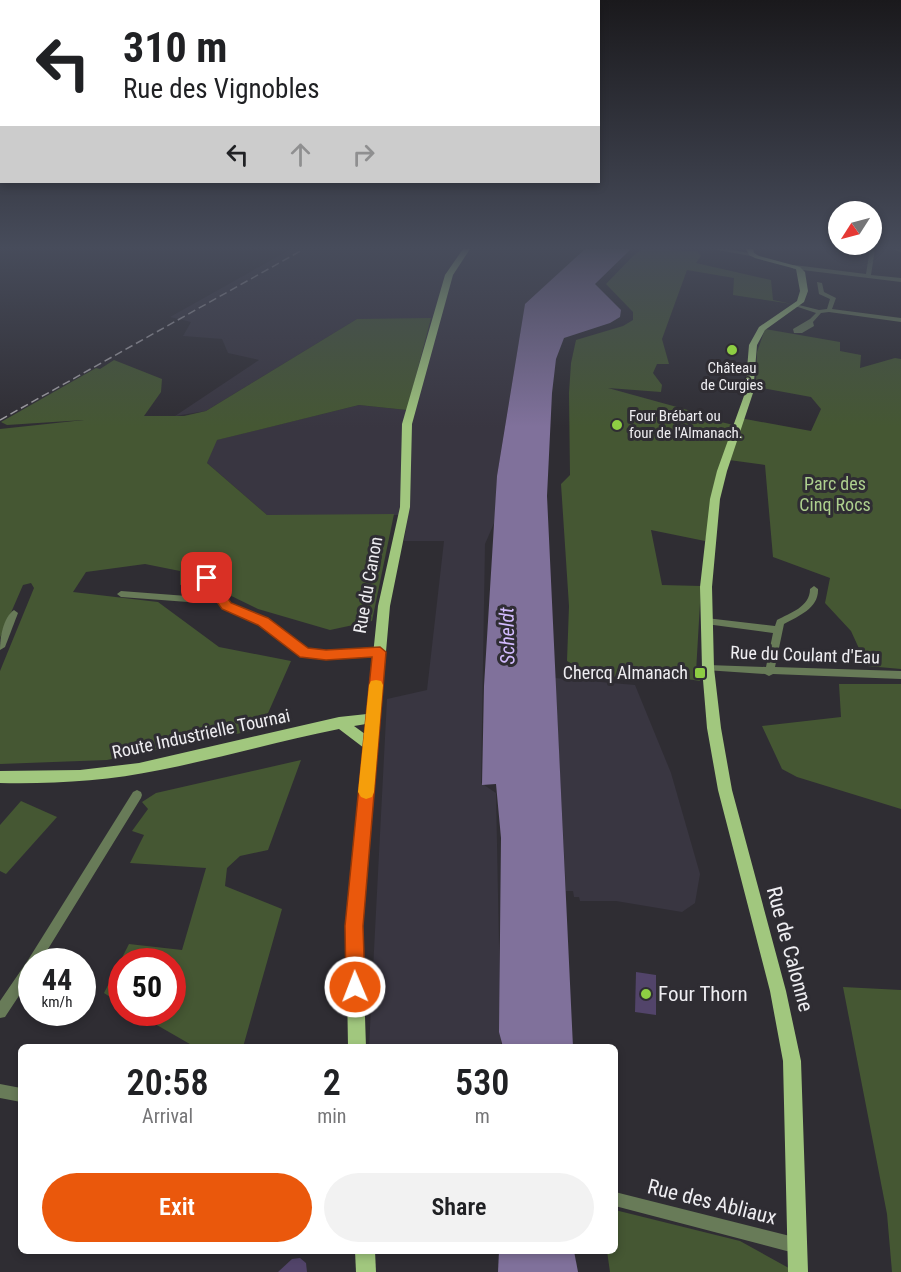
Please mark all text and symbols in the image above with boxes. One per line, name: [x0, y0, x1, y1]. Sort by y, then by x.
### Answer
text: 310 m: [123, 23, 228, 72]
icon: left: [24, 24, 102, 102]
text: Rue des Vignobles: [123, 73, 320, 105]
icon: left: [221, 138, 254, 171]
icon: ahead: [284, 138, 317, 171]
icon: right: [347, 138, 380, 171]
north arrow: [828, 201, 882, 255]
map controls: [828, 201, 882, 255]
marker: Château de Curgies: [725, 343, 739, 357]
place label: Château de Curgies: [701, 359, 764, 394]
place label: Four Brébart ou four de l'Almanach.: [629, 407, 743, 442]
marker: Four Brébart ou four de l'Almanach.: [610, 418, 624, 432]
park label: Parc des Cinq Rocs: [799, 473, 871, 515]
street label: Rue du Canon: [349, 535, 386, 635]
pin: [181, 552, 232, 603]
icon: arrive: [190, 561, 223, 594]
water label: Scheldt: [494, 607, 519, 665]
street label: Rue du Coulant d'Eau: [730, 641, 880, 668]
place label: Chercq Almanach: [563, 662, 688, 683]
marker: Chercq Almanach: [693, 666, 707, 680]
street label: Route Industrielle Tournai: [110, 704, 292, 763]
street label: Rue de Calonne: [762, 884, 818, 1014]
speed limit sign: 50: [108, 948, 186, 1026]
position arrow: [323, 955, 387, 1019]
text: 44: [42, 962, 72, 997]
place label: Four Thorn: [658, 982, 748, 1006]
marker: Four Thorn: [639, 987, 653, 1001]
text: km/h: [42, 993, 72, 1011]
text: 20:58: [127, 1062, 209, 1104]
text: 2: [323, 1062, 341, 1104]
text: 530: [455, 1062, 509, 1104]
text: Arrival: [142, 1104, 193, 1128]
text: min: [317, 1104, 346, 1128]
text: m: [475, 1104, 490, 1128]
button: Exit: [42, 1173, 312, 1242]
button: Share: [324, 1173, 594, 1242]
street label: Rue des Abliaux: [645, 1174, 779, 1230]

